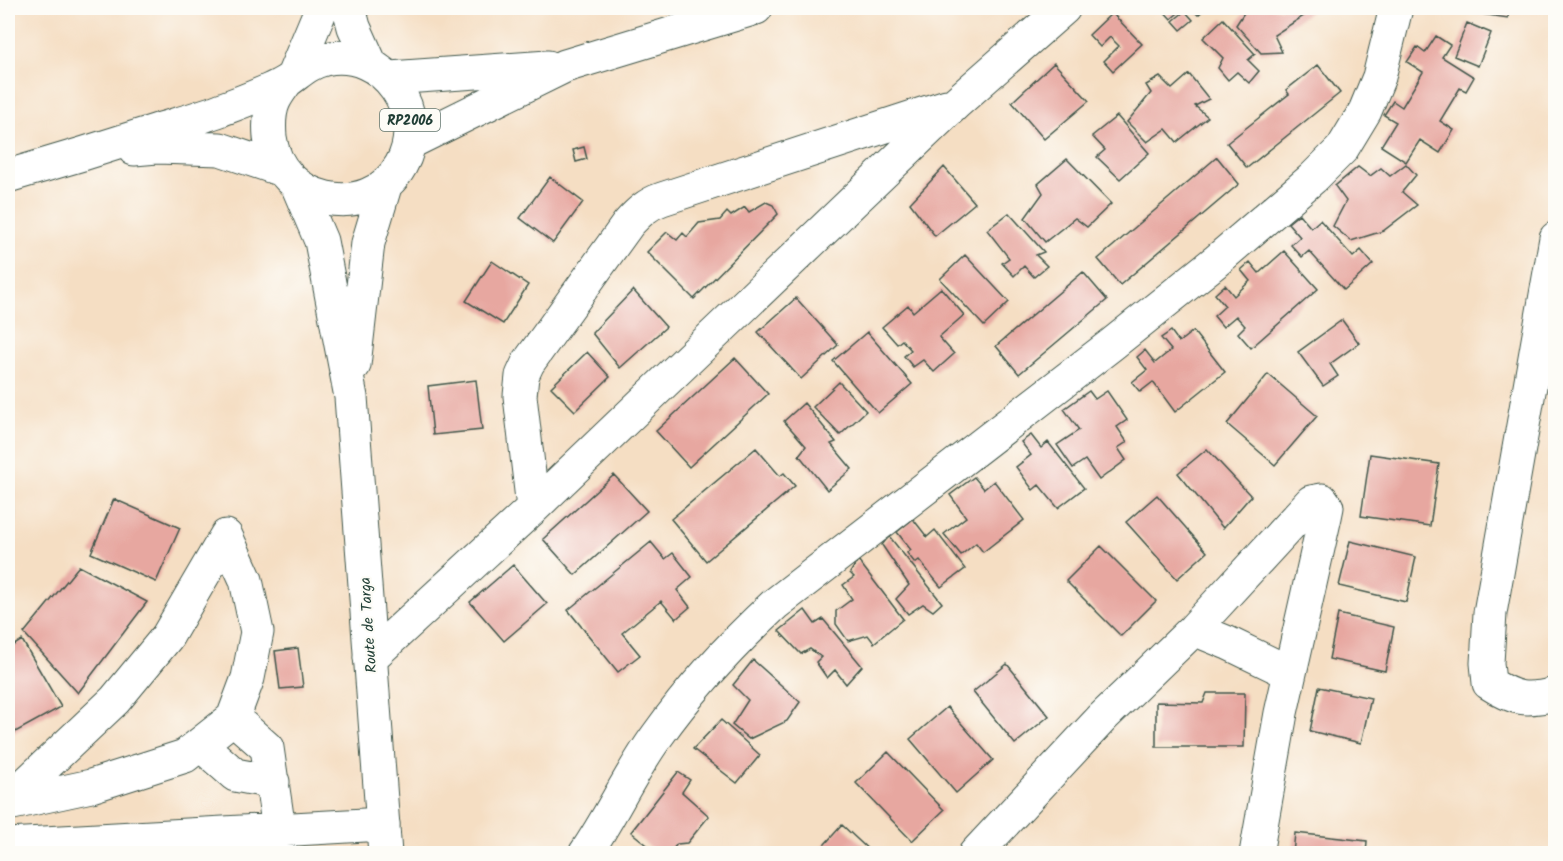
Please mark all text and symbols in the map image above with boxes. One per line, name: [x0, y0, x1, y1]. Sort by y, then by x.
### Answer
road number: RP2006: [380, 109, 440, 131]
street label: Route de Targa: [354, 576, 384, 674]

